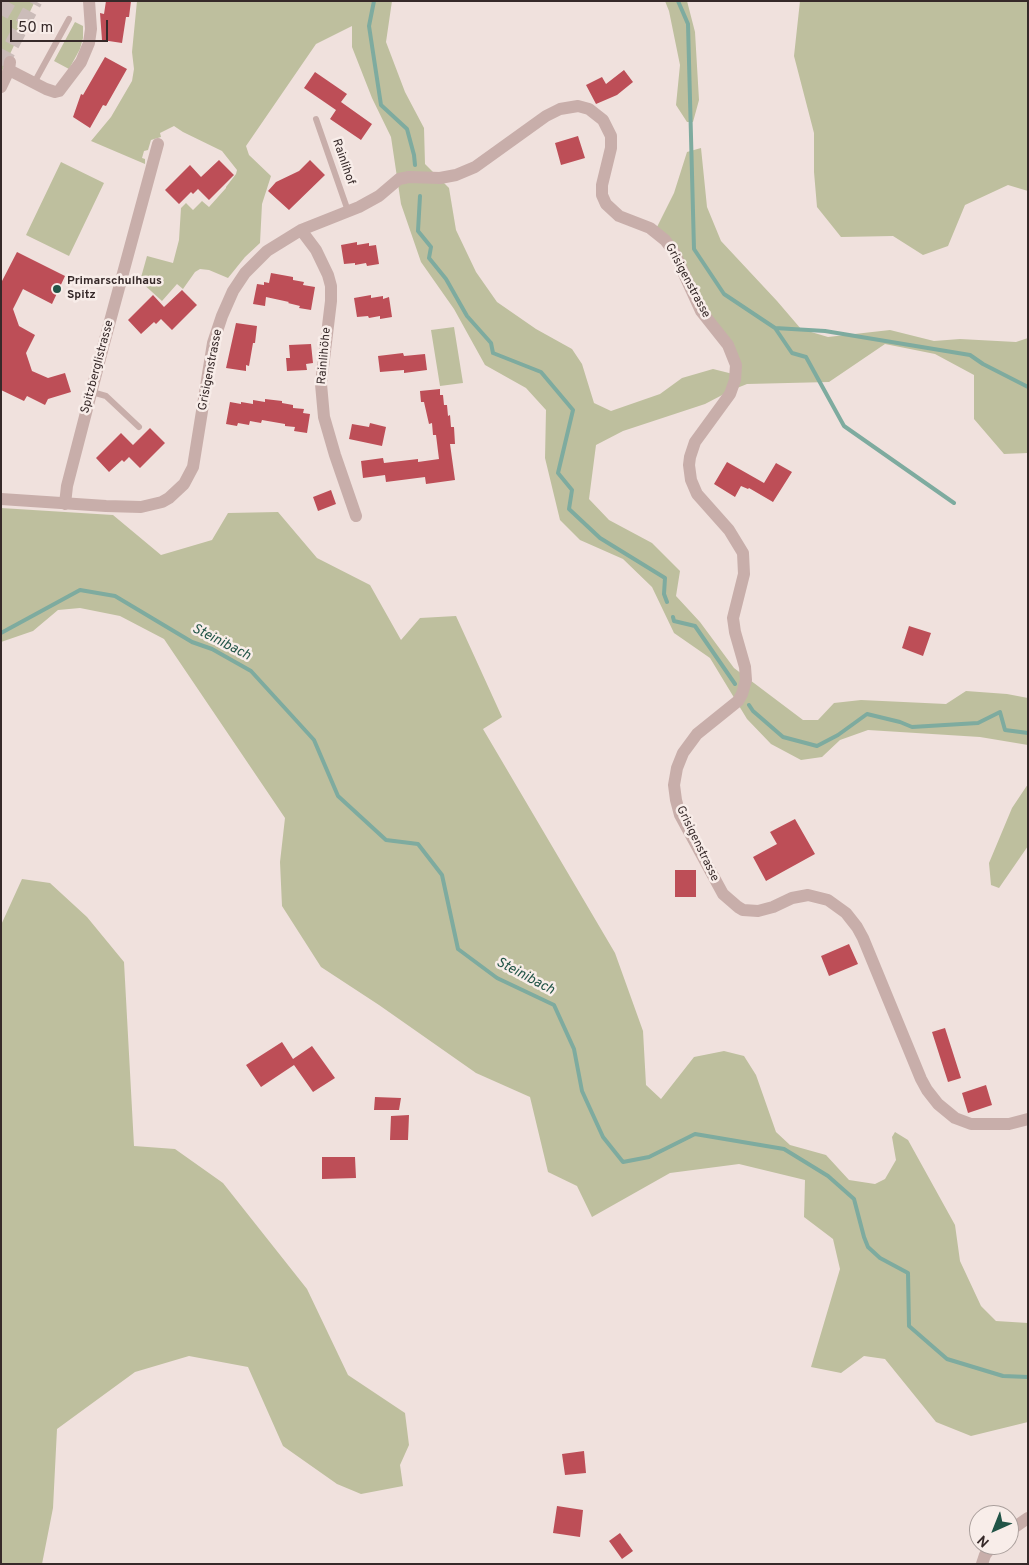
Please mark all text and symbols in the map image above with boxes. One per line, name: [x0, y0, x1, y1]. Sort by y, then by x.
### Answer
scale bar: [12, 10, 110, 42]
text: 50 m: [18, 19, 53, 38]
street label: Rainlihof: [328, 137, 358, 187]
street label: Grisigenstrasse: [661, 241, 713, 321]
place label: Primarschulhaus Spitz: [67, 275, 162, 303]
marker: Primarschulhaus Spitz: [51, 283, 63, 295]
street label: Spitzberglistrasse: [79, 319, 117, 415]
street label: Rainlihöhe: [315, 327, 335, 385]
street label: Grisigenstrasse: [196, 328, 226, 412]
water label: Steinibach: [189, 621, 253, 665]
street label: Grisigenstrasse: [672, 804, 722, 884]
water label: Steinibach: [493, 955, 557, 999]
north arrow: [969, 1505, 1019, 1555]
text: N: [974, 1531, 993, 1550]

